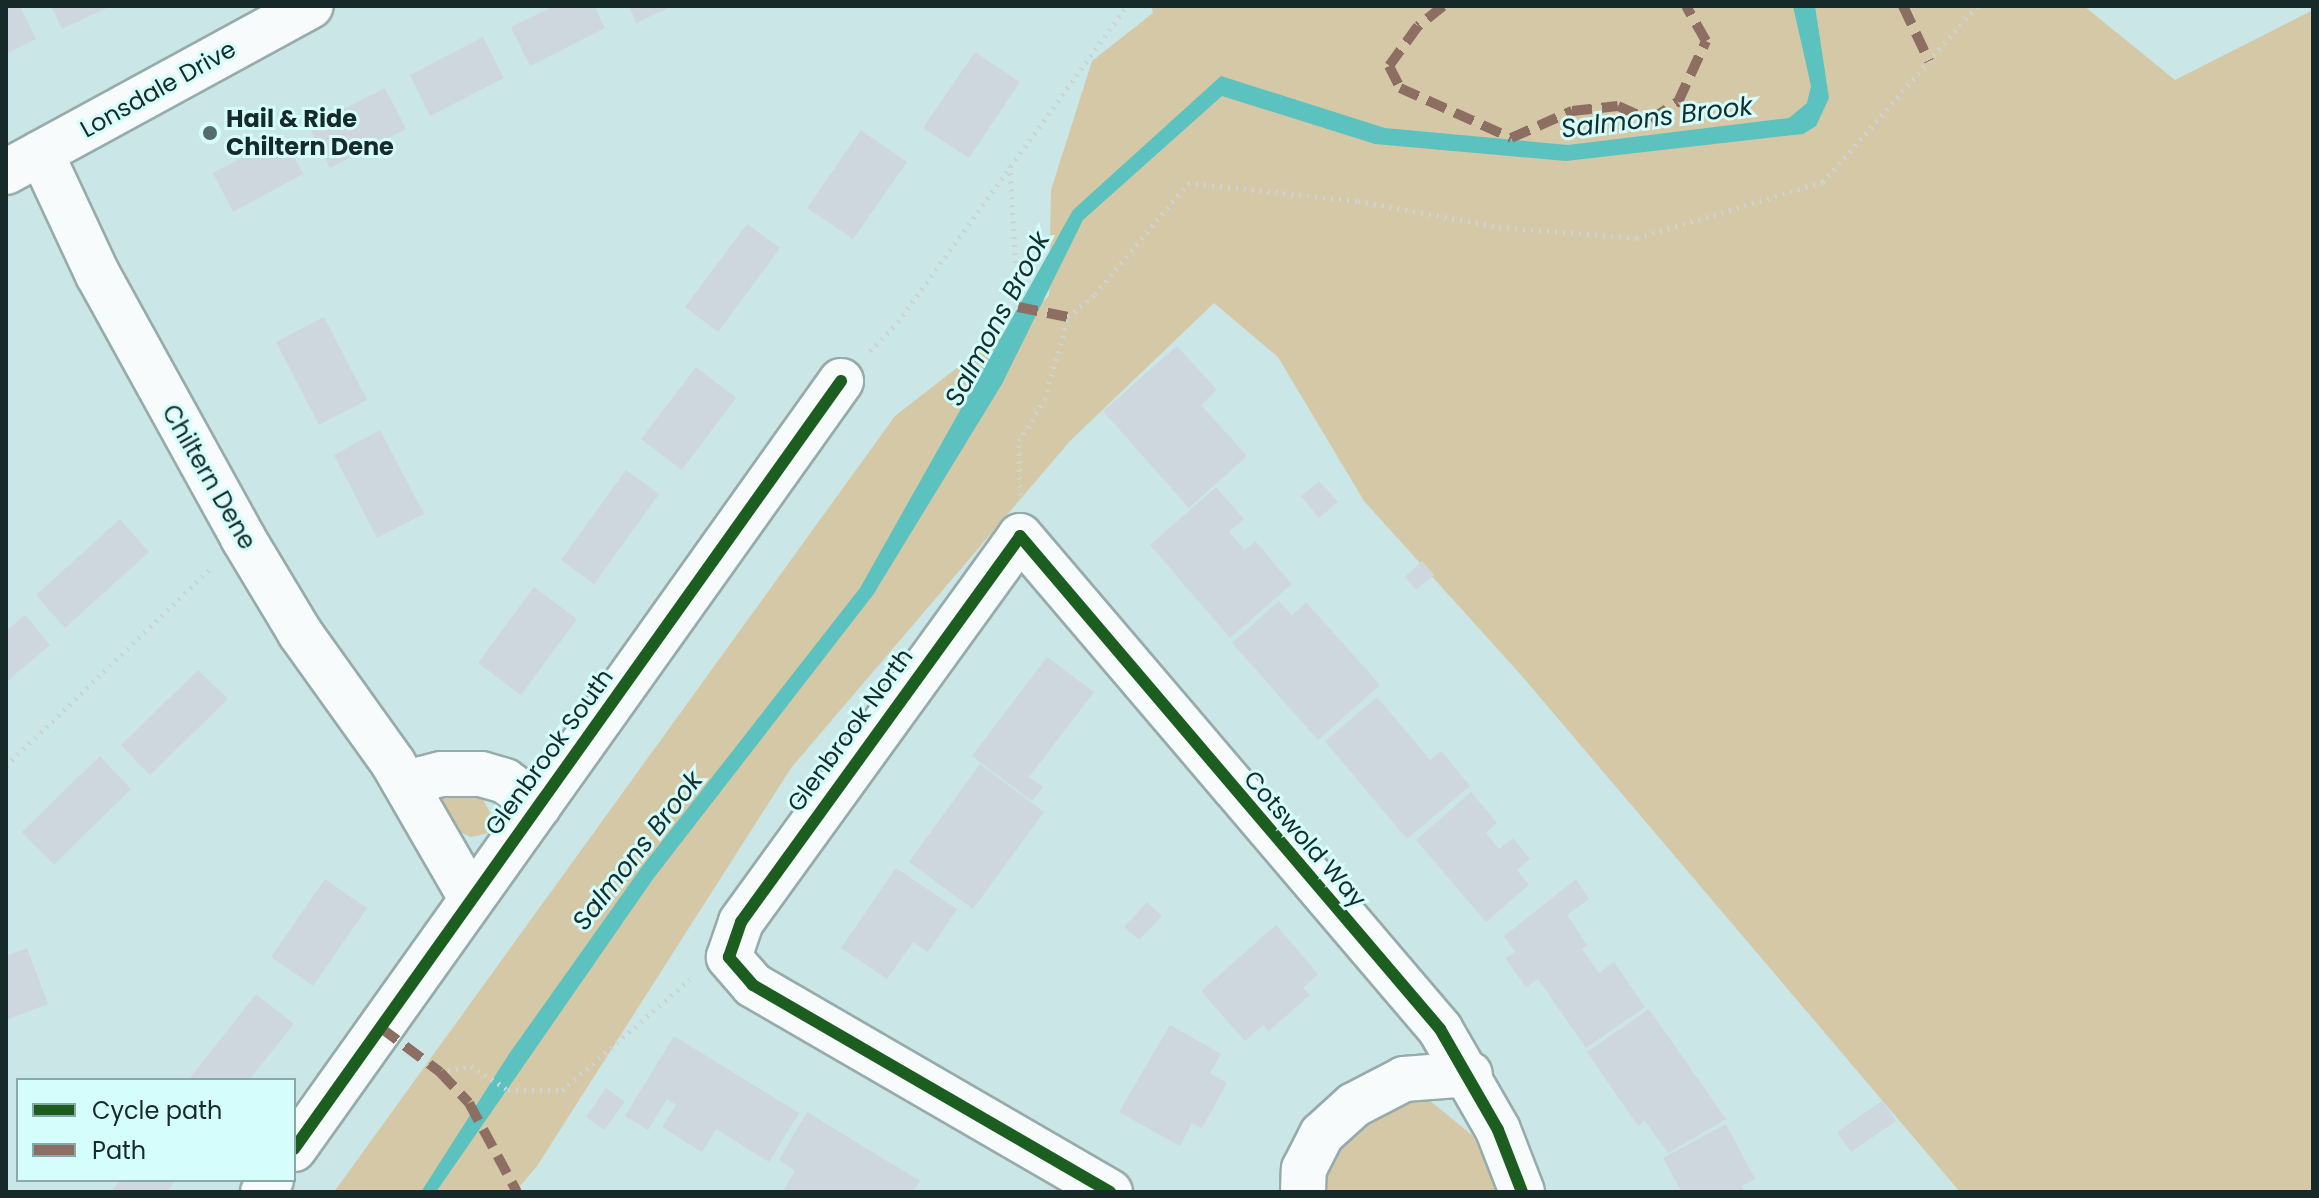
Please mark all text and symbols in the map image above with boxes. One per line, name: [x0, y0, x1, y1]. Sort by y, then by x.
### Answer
street label: Lonsdale Drive: [75, 34, 241, 144]
water label: Salmons Brook: [1559, 91, 1755, 145]
place label: Hail & Ride Chiltern Dene: [226, 105, 394, 161]
marker: Hail & Ride Chiltern Dene: [201, 124, 219, 142]
water label: Salmons Brook: [939, 227, 1057, 411]
street label: Chiltern Dene: [156, 400, 262, 554]
street label: Glenbrook North: [781, 643, 919, 817]
street label: Glenbrook South: [479, 663, 619, 841]
water label: Salmons Brook: [566, 765, 710, 937]
street label: Cotswold Way: [1238, 765, 1372, 913]
legend: [16, 1078, 296, 1182]
text: Cycle path: [92, 1094, 222, 1127]
text: Path: [92, 1134, 146, 1167]

